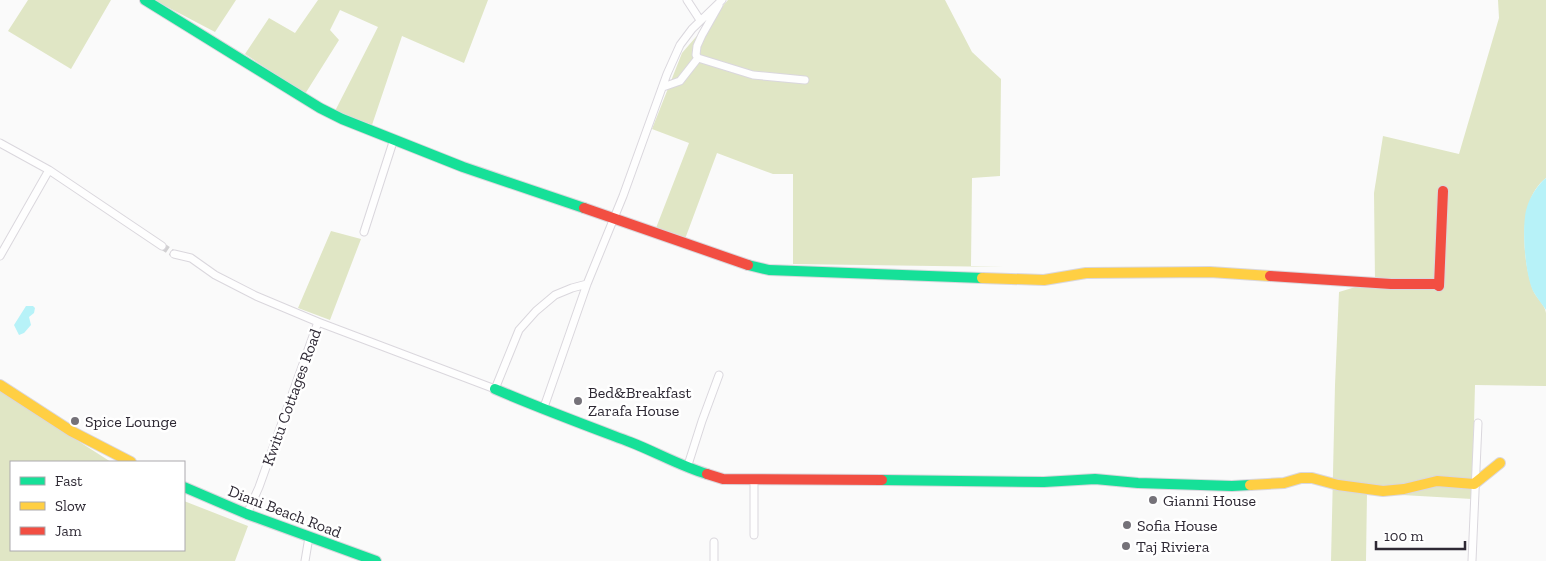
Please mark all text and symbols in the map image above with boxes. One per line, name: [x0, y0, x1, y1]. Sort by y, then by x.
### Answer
street label: Kwitu Cottages Road: [258, 326, 325, 468]
place label: Bed&Breakfast Zarafa House: [588, 383, 691, 420]
marker: Bed&Breakfast Zarafa House: [572, 395, 584, 407]
place label: Spice Lounge: [85, 412, 177, 431]
marker: Spice Lounge: [69, 415, 81, 427]
legend: [10, 461, 185, 551]
text: Fast: [55, 472, 83, 490]
street label: Diani Beach Road: [225, 481, 344, 542]
place label: Gianni House: [1163, 491, 1256, 510]
marker: Gianni House: [1147, 494, 1159, 506]
text: Slow: [55, 497, 87, 515]
place label: Sofia House: [1137, 516, 1218, 535]
scale bar: [1376, 518, 1465, 550]
marker: Sofia House: [1121, 519, 1133, 531]
text: Jam: [55, 522, 82, 540]
text: 100 m: [1384, 527, 1423, 545]
place label: Taj Riviera: [1136, 537, 1210, 556]
marker: Taj Riviera: [1120, 540, 1132, 552]

